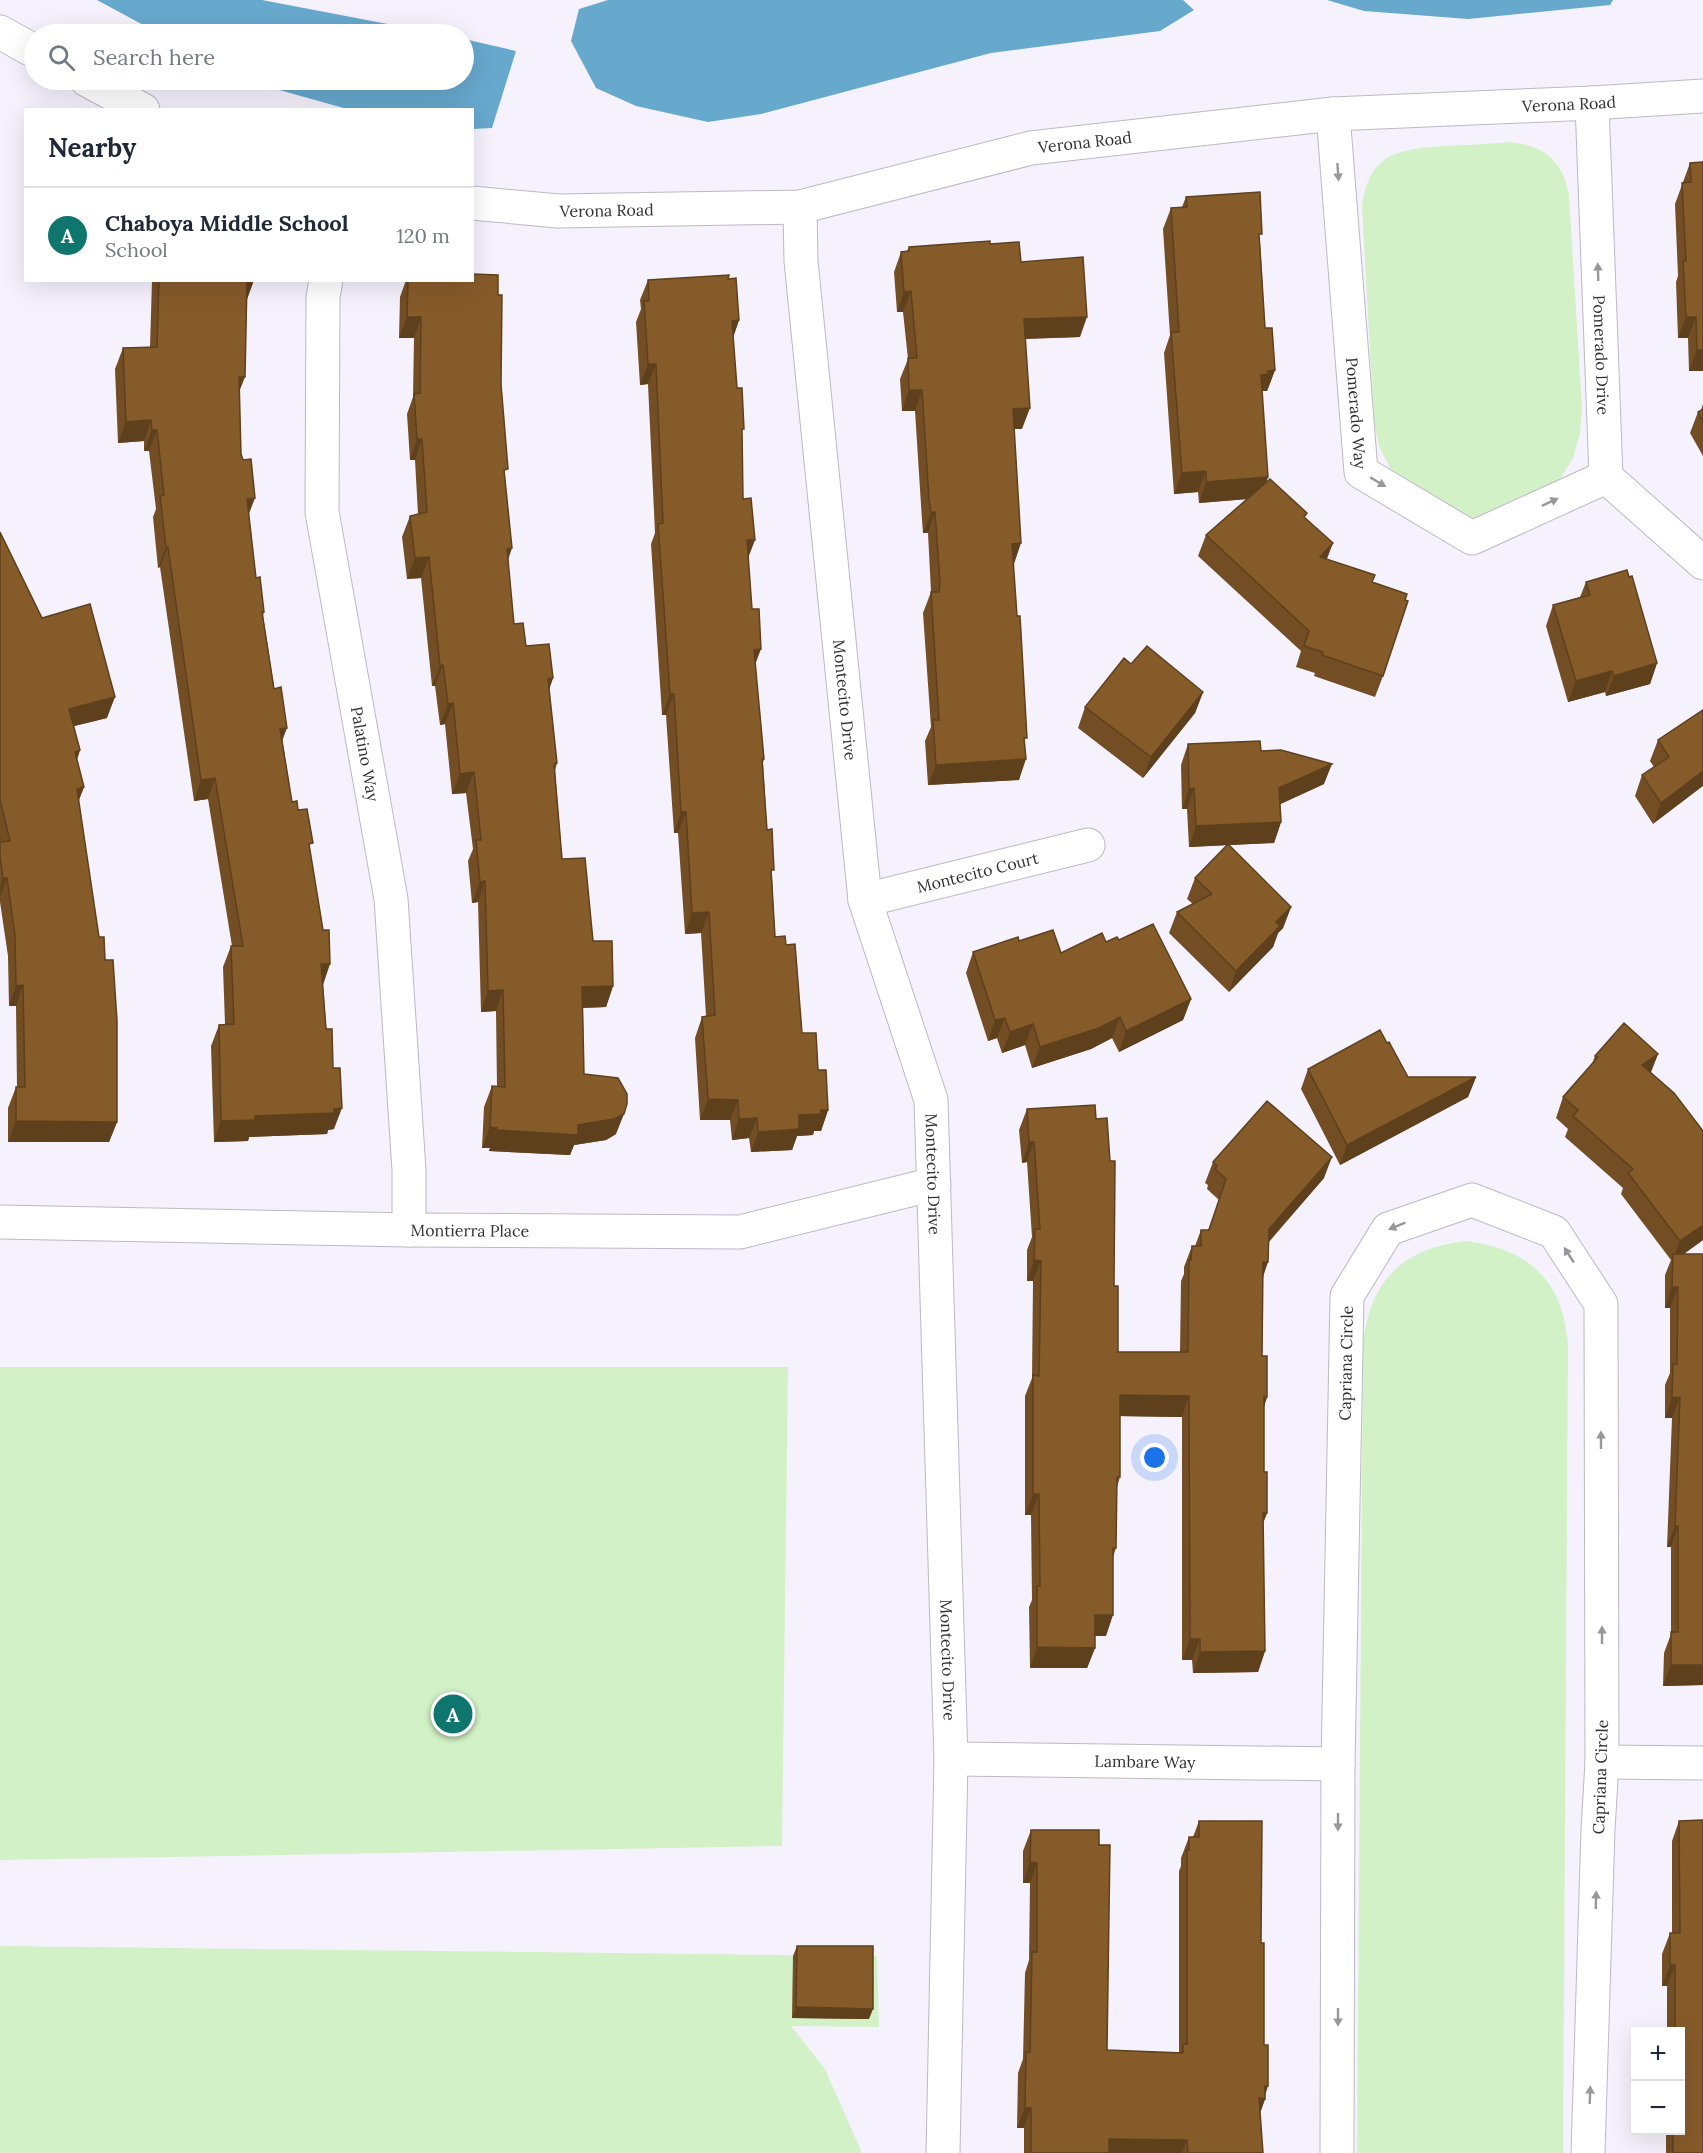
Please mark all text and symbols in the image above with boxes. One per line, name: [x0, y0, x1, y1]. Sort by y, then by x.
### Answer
search box: [24, 24, 474, 90]
icon: search: [45, 41, 78, 74]
text: Search here: [93, 43, 215, 71]
street label: Verona Road: [1521, 91, 1617, 116]
street label: Verona Road: [1036, 127, 1133, 157]
text: Nearby: [48, 131, 136, 164]
one-way arrow: [1333, 163, 1343, 182]
street label: Verona Road: [558, 199, 654, 221]
text: Chaboya Middle School: [105, 209, 349, 237]
text: A: [61, 223, 74, 248]
text: 120 m: [396, 223, 450, 248]
text: School: [105, 237, 168, 262]
one-way arrow: [1594, 262, 1603, 281]
street label: Pomerado Drive: [1589, 294, 1614, 416]
street label: Pomerado Way: [1342, 356, 1371, 470]
one-way arrow: [1370, 477, 1386, 488]
one-way arrow: [1542, 498, 1559, 507]
street label: Montecito Drive: [829, 638, 861, 762]
street label: Palatino Way: [347, 705, 384, 804]
street label: Montecito Court: [915, 847, 1041, 897]
street label: Montecito Drive: [921, 1113, 945, 1235]
street label: Montierra Place: [411, 1220, 530, 1241]
one-way arrow: [1388, 1221, 1406, 1231]
one-way arrow: [1564, 1247, 1575, 1263]
street label: Capriana Circle: [1335, 1305, 1357, 1421]
one-way arrow: [1596, 1431, 1606, 1450]
your location: [1140, 1443, 1169, 1472]
street label: Montecito Drive: [936, 1599, 960, 1721]
one-way arrow: [1597, 1626, 1607, 1645]
pin: A: [434, 1692, 472, 1736]
street label: Capriana Circle: [1588, 1719, 1612, 1835]
street label: Lambare Way: [1094, 1751, 1196, 1772]
one-way arrow: [1333, 1813, 1343, 1832]
one-way arrow: [1591, 1890, 1600, 1909]
one-way arrow: [1333, 2008, 1343, 2027]
map controls: [1631, 2027, 1685, 2135]
button: +: [1631, 2027, 1685, 2081]
button: −: [1631, 2081, 1685, 2135]
one-way arrow: [1585, 2085, 1595, 2104]

